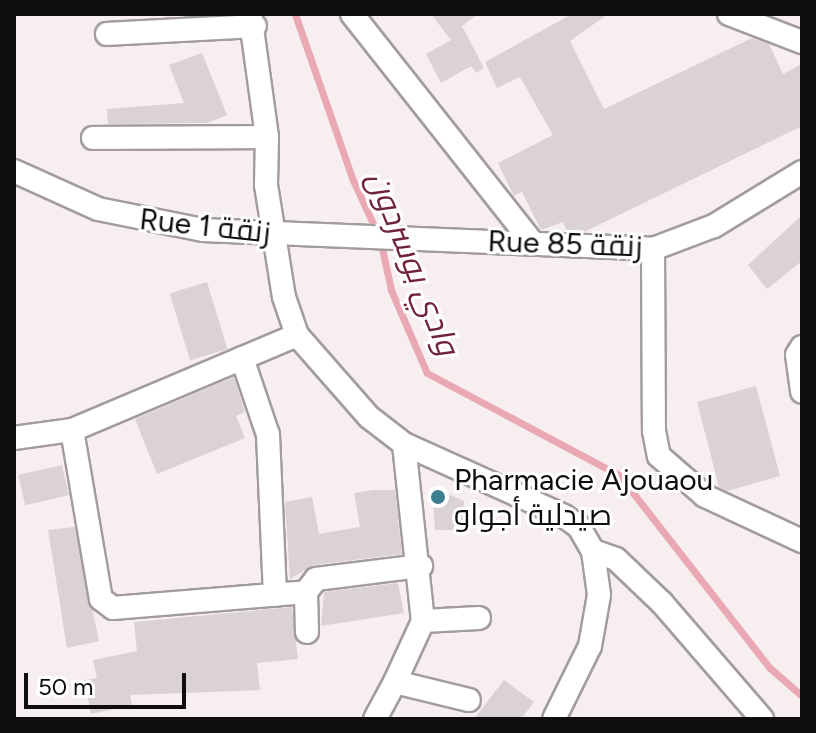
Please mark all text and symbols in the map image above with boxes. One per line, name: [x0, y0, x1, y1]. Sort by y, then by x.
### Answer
water label: وادي بوسردون: [359, 165, 467, 361]
street label: Rue زنقة 1: [138, 201, 272, 251]
street label: Rue 85 زنقة: [487, 223, 643, 265]
place label: Pharmacie Ajouaou صيدلية أجواو: [454, 462, 713, 532]
marker: Pharmacie Ajouaou صيدلية أجواو: [429, 488, 447, 506]
scale bar: [28, 657, 190, 707]
text: 50 m: [38, 672, 94, 701]

